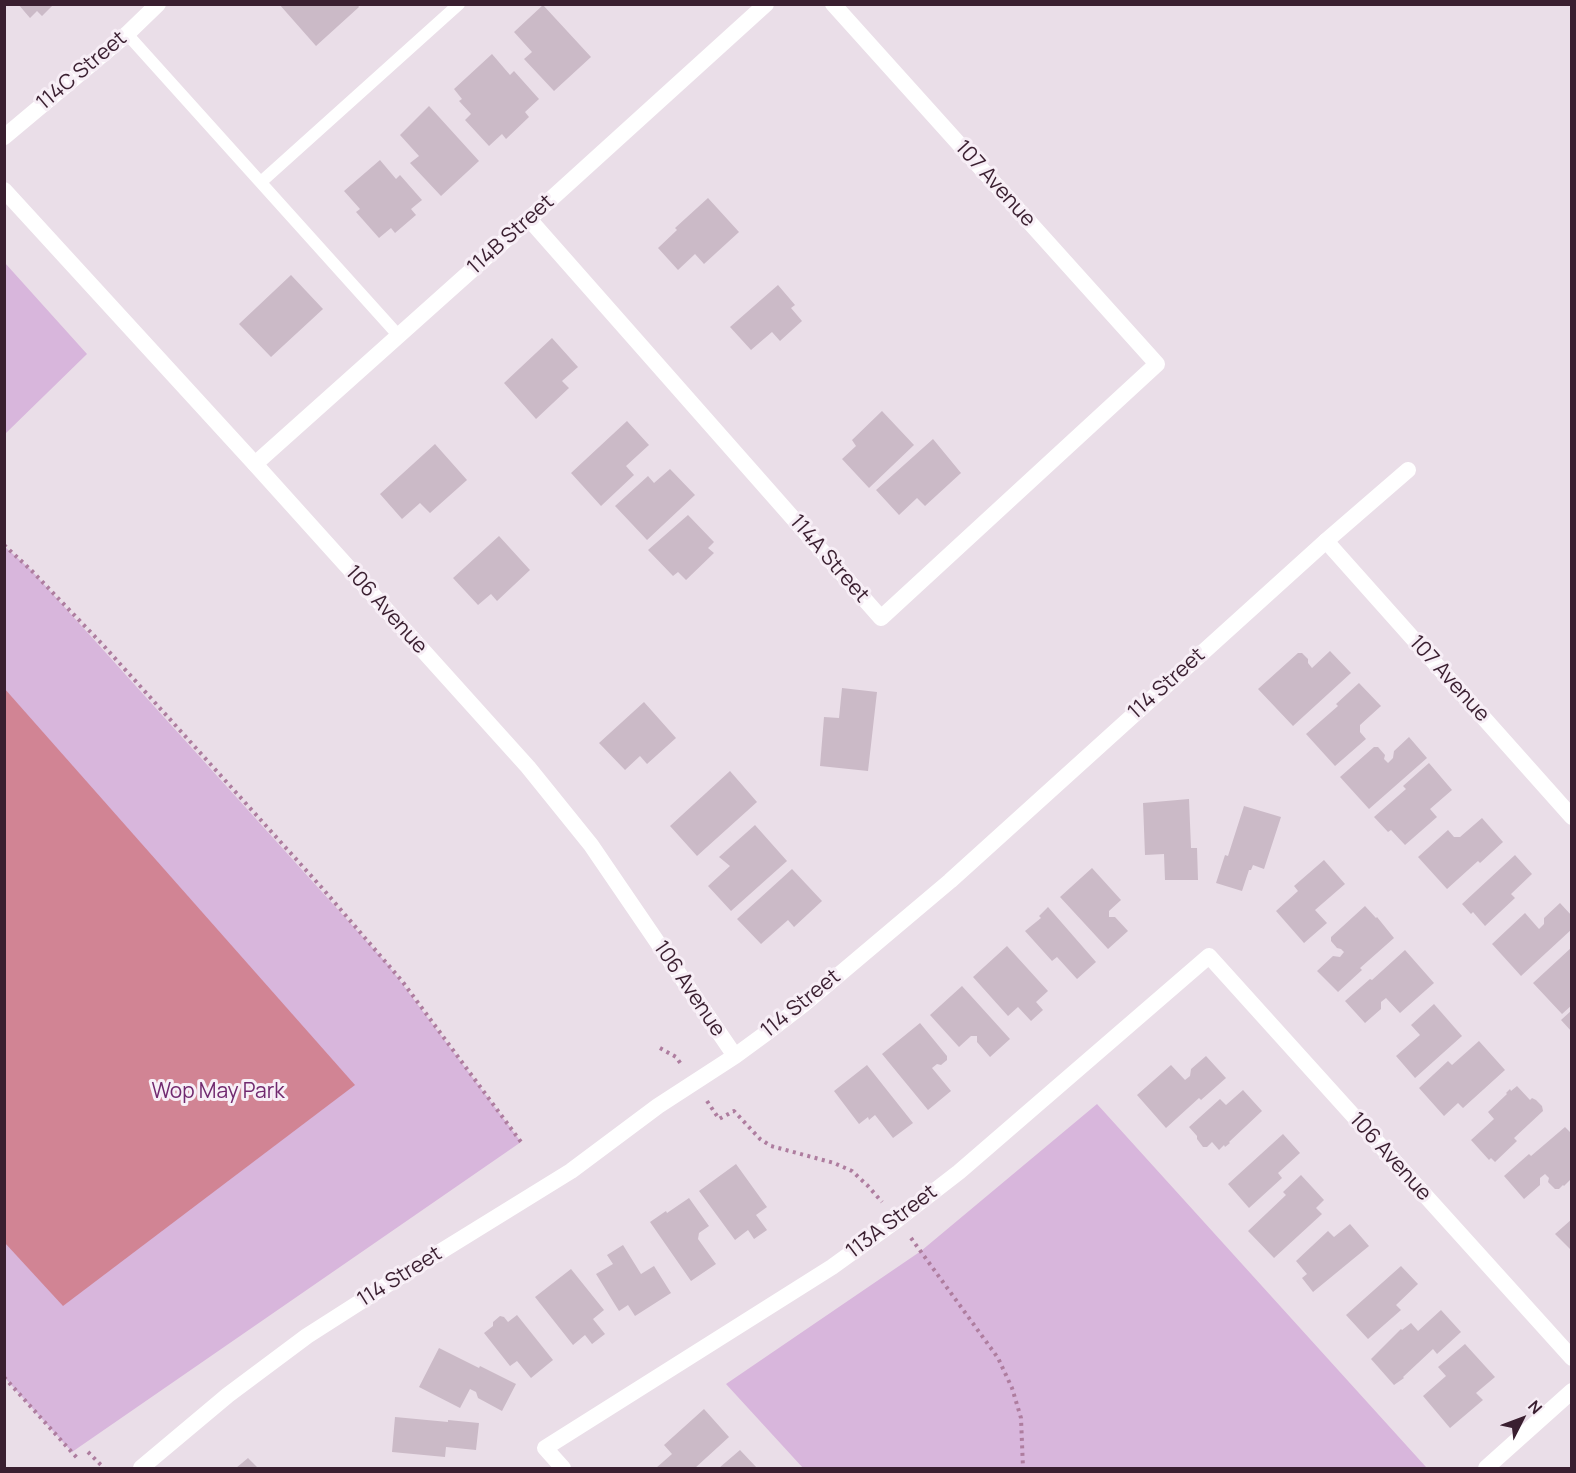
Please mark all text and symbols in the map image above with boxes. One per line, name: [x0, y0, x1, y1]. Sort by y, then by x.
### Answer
street label: 114C Street: [32, 26, 132, 116]
street label: 107 Avenue: [950, 136, 1040, 232]
street label: 114B Street: [463, 190, 559, 280]
street label: 114A Street: [784, 510, 874, 608]
street label: 106 Avenue: [340, 561, 432, 659]
street label: 107 Avenue: [1404, 631, 1494, 727]
street label: 114 Street: [1123, 643, 1211, 725]
street label: 106 Avenue: [648, 936, 730, 1042]
street label: 114 Street: [756, 964, 846, 1044]
park label: Wop May Park: [151, 1079, 285, 1105]
street label: 106 Avenue: [1344, 1108, 1436, 1206]
street label: 113A Street: [842, 1180, 942, 1264]
street label: 114 Street: [353, 1241, 447, 1313]
north arrow: [1492, 1389, 1552, 1449]
text: N: [1523, 1395, 1547, 1419]

